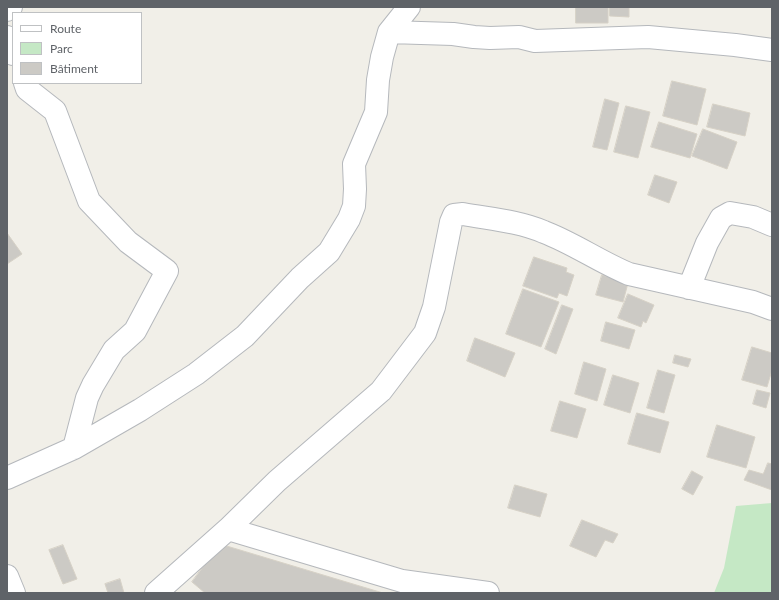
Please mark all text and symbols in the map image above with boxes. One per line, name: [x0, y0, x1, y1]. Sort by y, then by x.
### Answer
legend: [12, 12, 142, 84]
text: Route: [50, 21, 81, 36]
text: Parc: [50, 41, 73, 56]
text: Bâtiment: [50, 61, 98, 76]

